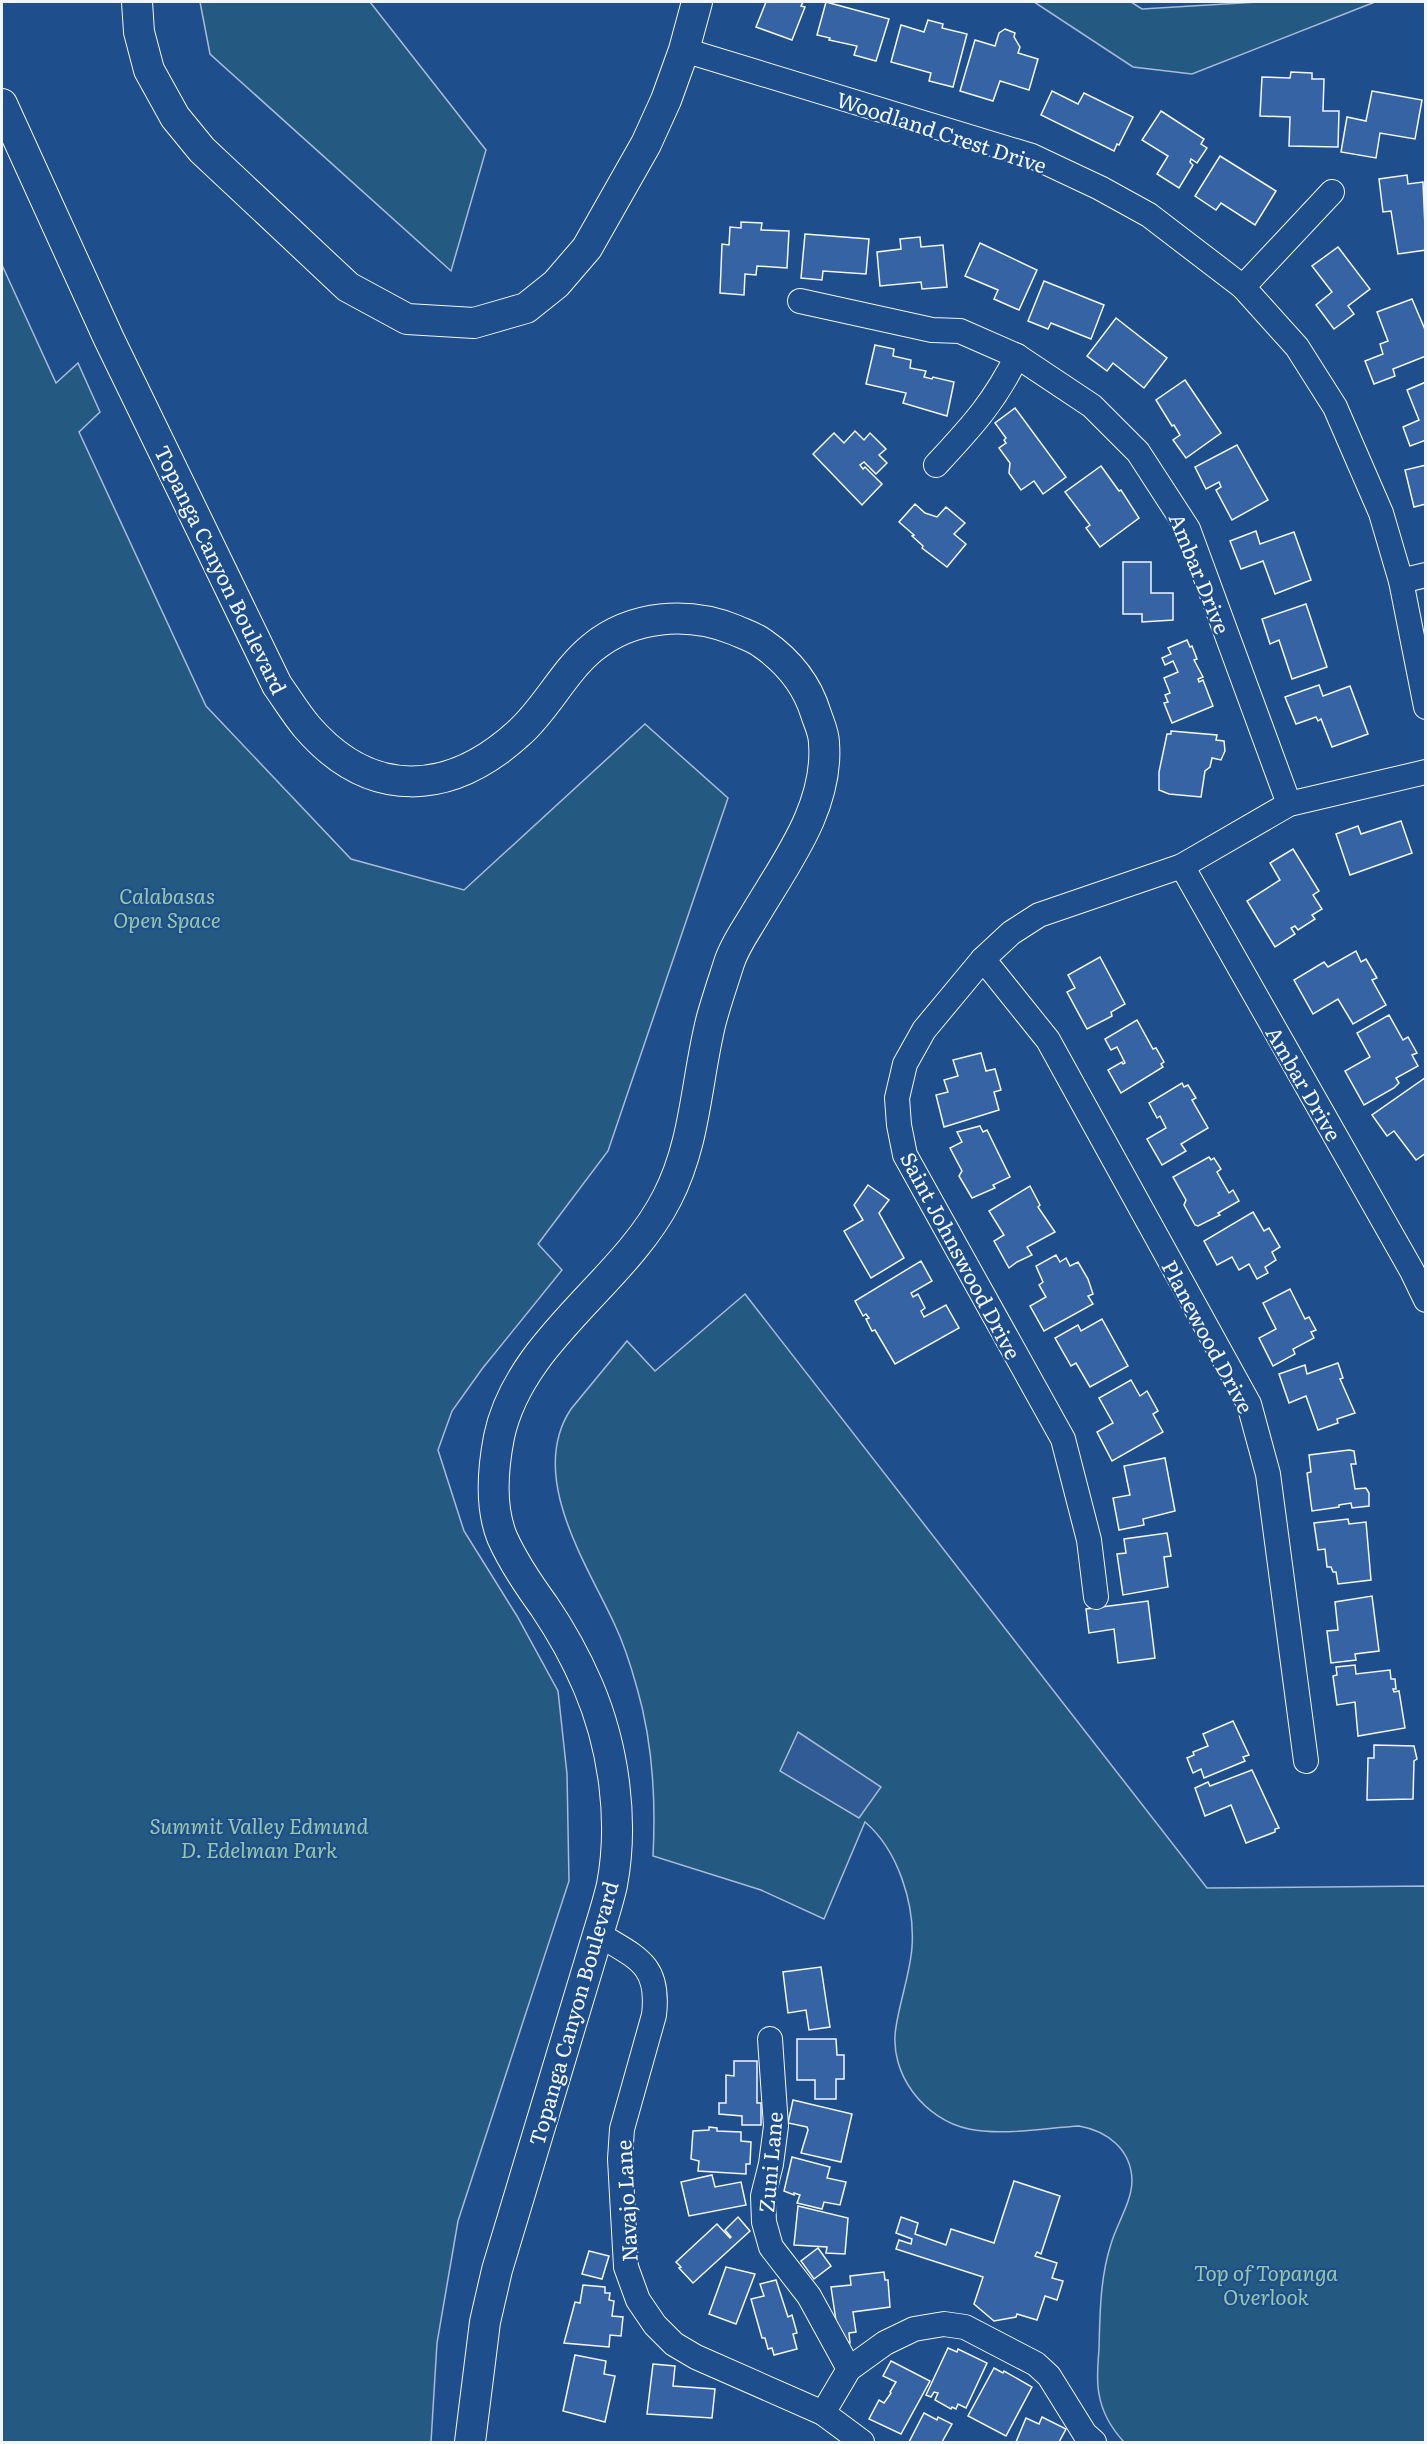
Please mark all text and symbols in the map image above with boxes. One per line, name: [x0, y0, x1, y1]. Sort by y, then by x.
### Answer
street label: Woodland Crest Drive: [833, 82, 1051, 180]
street label: Topanga Canyon Boulevard: [148, 439, 296, 699]
street label: Ambar Drive: [1163, 508, 1239, 638]
park label: Calabasas Open Space: [113, 879, 221, 934]
street label: Ambar Drive: [1260, 1020, 1350, 1146]
street label: Saint Johnswood Drive: [894, 1146, 1030, 1364]
street label: Planewood Drive: [1155, 1254, 1263, 1418]
park label: Summit Valley Edmund D. Edelman Park: [149, 1809, 369, 1864]
street label: Topanga Canyon Boulevard: [519, 1877, 625, 2149]
street label: Zuni Lane: [749, 2110, 789, 2214]
street label: Navajo Lane: [606, 2139, 644, 2263]
park label: Top of Topanga Overlook: [1194, 2256, 1338, 2311]

